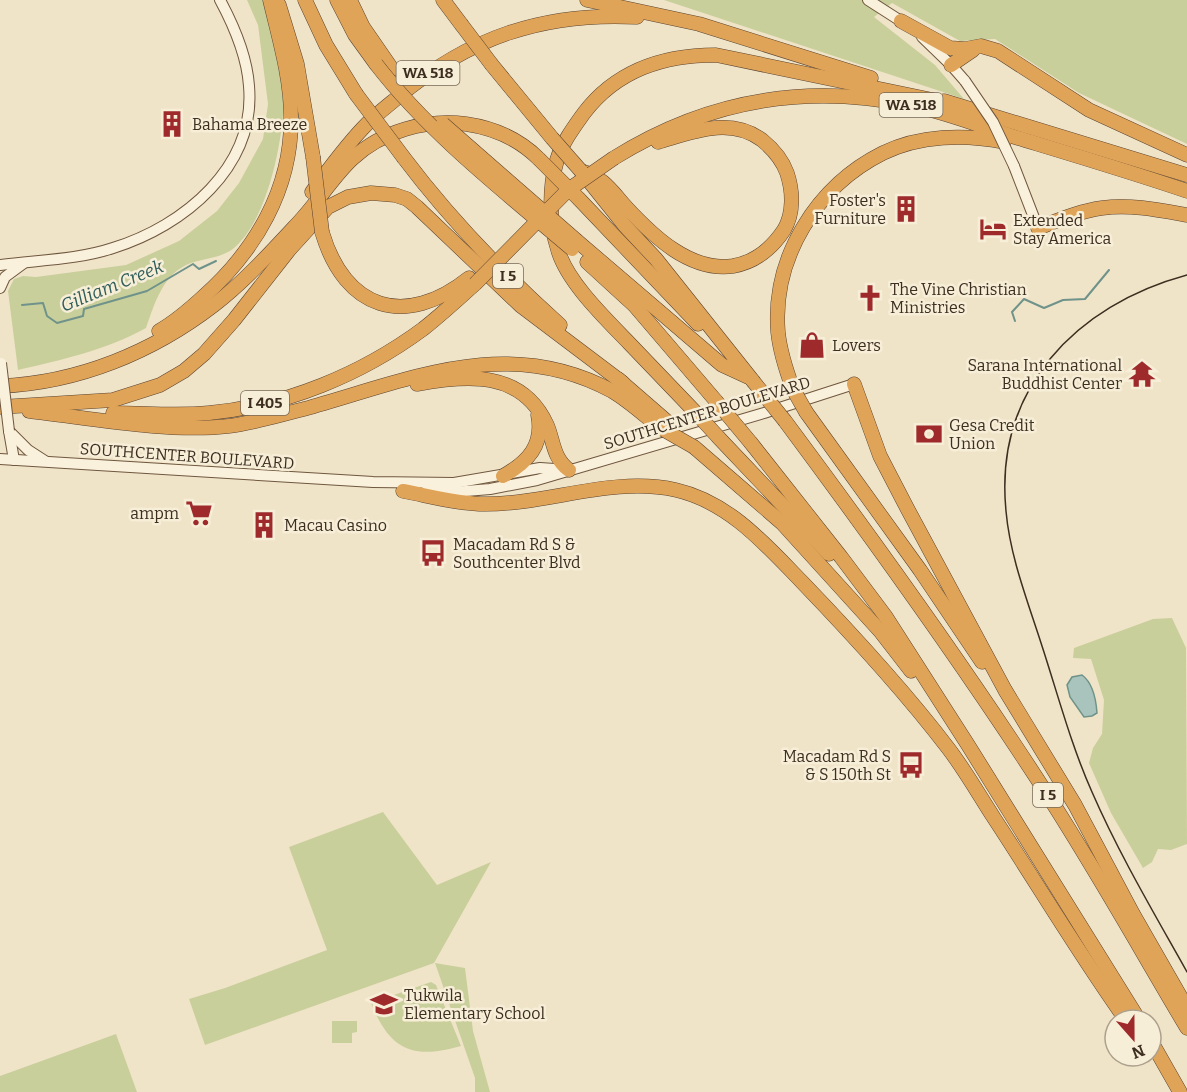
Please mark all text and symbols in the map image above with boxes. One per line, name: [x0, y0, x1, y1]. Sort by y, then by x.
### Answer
road number: WA 518: [396, 61, 460, 85]
road number: WA 518: [880, 93, 942, 117]
building icon: Bahama Breeze: [157, 109, 187, 139]
place label: Bahama Breeze: [192, 115, 307, 134]
place label: Foster's Furniture: [814, 191, 886, 228]
building icon: Foster's Furniture: [891, 194, 921, 224]
place label: Extended Stay America: [1013, 211, 1112, 248]
hotel icon: Extended Stay America: [978, 214, 1008, 244]
water label: Gilliam Creek: [57, 255, 167, 317]
road number: I 5: [493, 264, 523, 288]
place label: The Vine Christian Ministries: [890, 280, 1027, 317]
church icon: The Vine Christian Ministries: [855, 283, 885, 313]
shop icon: Lovers: [797, 330, 827, 360]
place label: Lovers: [832, 336, 881, 355]
place label: Sarana International Buddhist Center: [968, 356, 1122, 393]
temple icon: Sarana International Buddhist Center: [1127, 359, 1157, 389]
street label: SOUTHCENTER BOULEVARD: [601, 372, 813, 454]
road number: I 405: [241, 391, 289, 415]
place label: Gesa Credit Union: [949, 416, 1035, 453]
bank icon: Gesa Credit Union: [914, 419, 944, 449]
street label: SOUTHCENTER BOULEVARD: [79, 439, 295, 473]
supermarket icon: ampm: [184, 498, 214, 528]
place label: ampm: [130, 504, 179, 523]
building icon: Macau Casino: [249, 510, 279, 540]
place label: Macau Casino: [284, 516, 387, 535]
place label: Macadam Rd S & Southcenter Blvd: [453, 535, 581, 572]
bus stop icon: Macadam Rd S & Southcenter Blvd: [418, 538, 448, 568]
place label: Macadam Rd S & S 150th St: [783, 747, 891, 784]
bus stop icon: Macadam Rd S & S 150th St: [896, 750, 926, 780]
road number: I 5: [1033, 783, 1063, 807]
place label: Tukwila Elementary School: [404, 986, 545, 1023]
school or university icon: Tukwila Elementary School: [369, 989, 399, 1019]
north arrow: [1103, 1008, 1163, 1068]
text: N: [1129, 1040, 1147, 1063]

